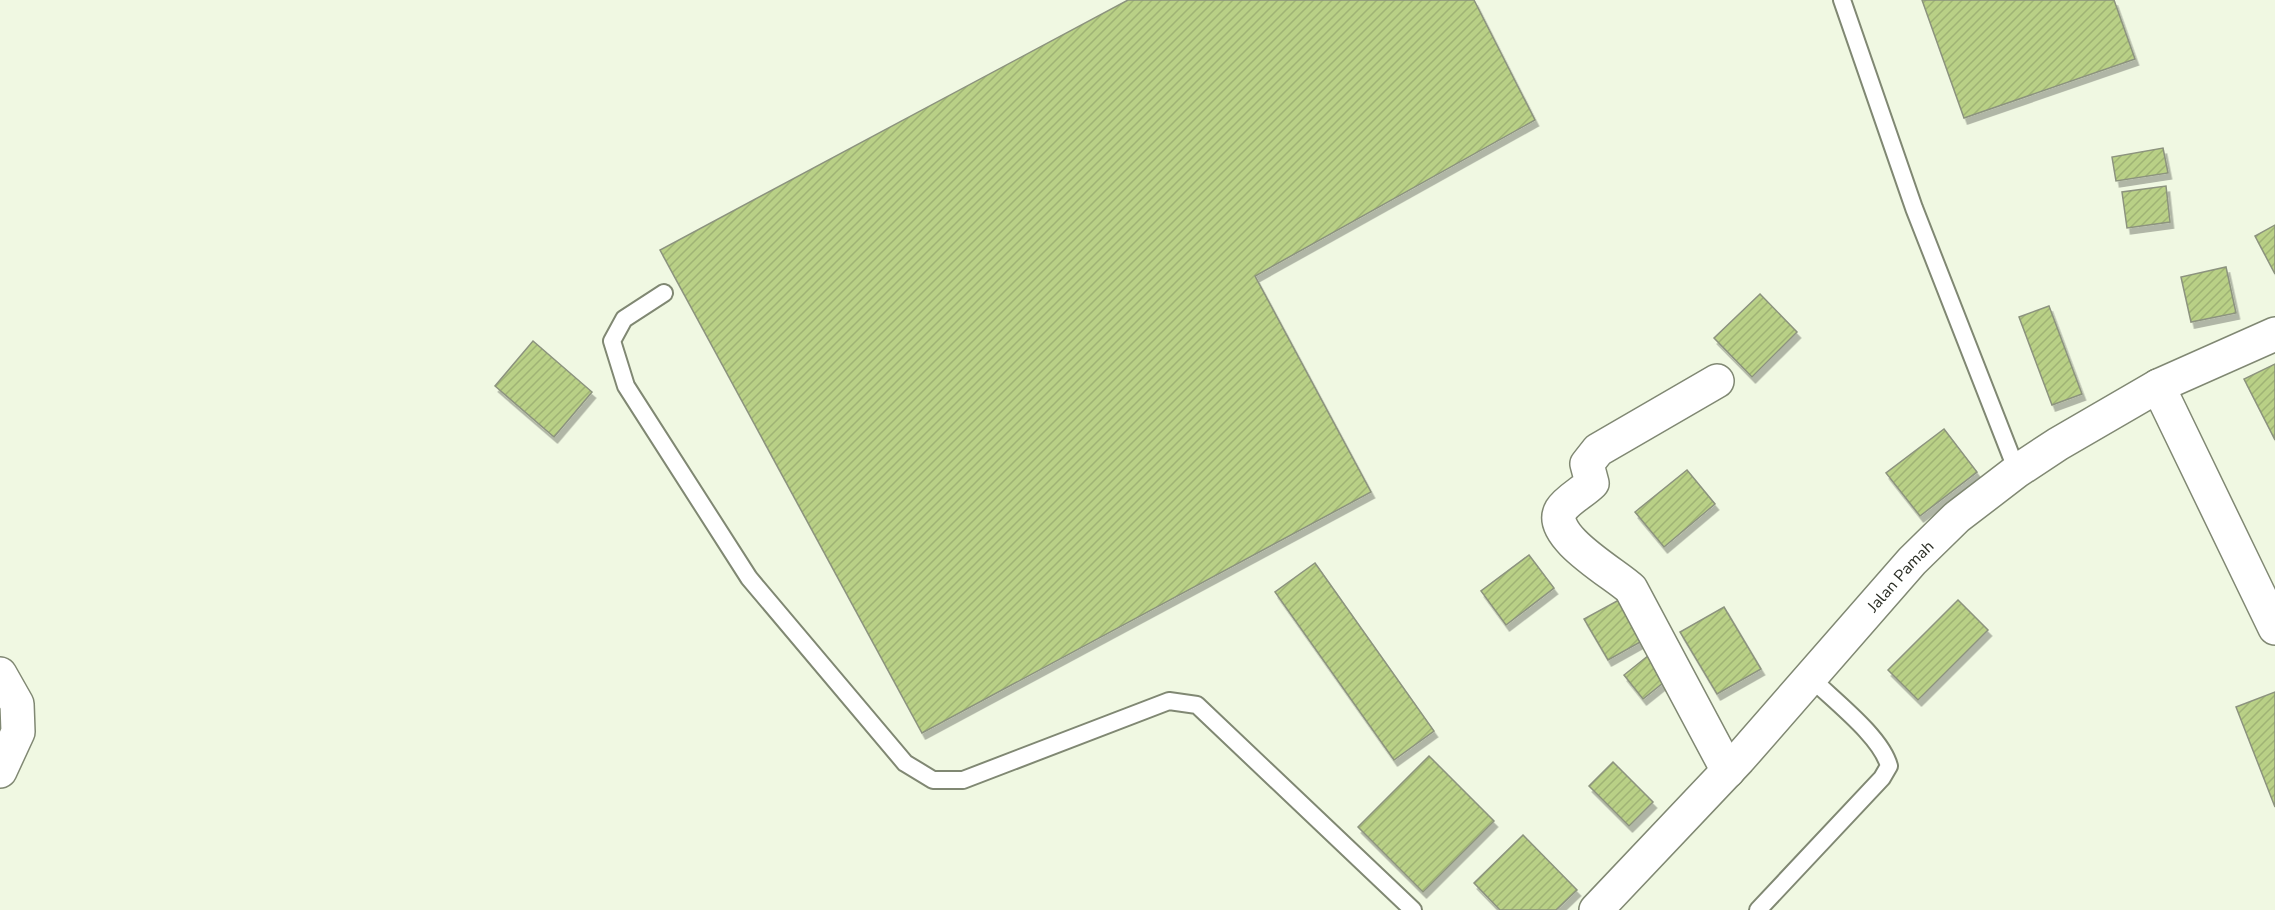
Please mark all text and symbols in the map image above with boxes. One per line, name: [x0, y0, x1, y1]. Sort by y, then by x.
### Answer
street label: Jalan Pamah: [1862, 536, 1939, 618]

